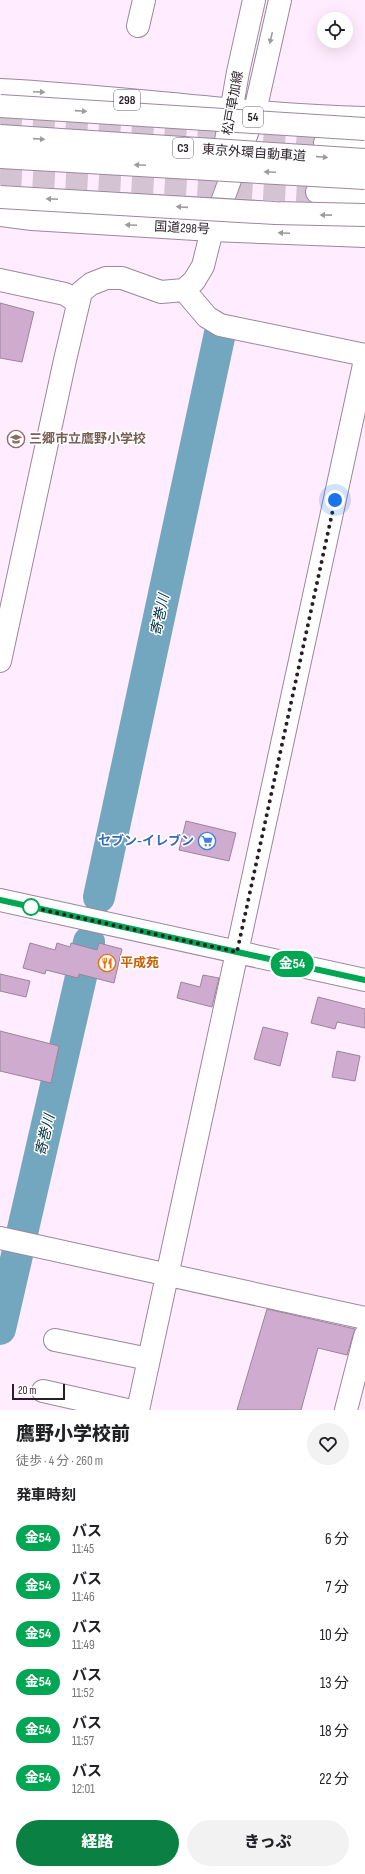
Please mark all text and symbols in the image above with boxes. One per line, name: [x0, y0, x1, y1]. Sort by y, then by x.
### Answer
map controls: [317, 12, 353, 48]
button: locate: [317, 12, 353, 48]
one-way arrow: [268, 32, 274, 44]
street label: 松戸草加線: [219, 70, 247, 136]
one-way arrow: [33, 89, 45, 96]
road number: 298: [114, 90, 140, 110]
road number: 54: [243, 107, 263, 127]
one-way arrow: [75, 108, 87, 115]
one-way arrow: [33, 135, 45, 142]
road number: C3: [173, 138, 193, 158]
street label: 東京外環自動車道: [202, 141, 306, 165]
one-way arrow: [316, 153, 328, 160]
one-way arrow: [134, 161, 146, 168]
one-way arrow: [264, 169, 276, 176]
one-way arrow: [46, 196, 58, 203]
one-way arrow: [176, 204, 188, 211]
one-way arrow: [320, 211, 332, 218]
street label: 国道298号: [154, 219, 210, 237]
one-way arrow: [125, 221, 137, 228]
one-way arrow: [278, 229, 290, 236]
school or university icon: 三郷市立鷹野小学校: [6, 429, 26, 449]
place label: 三郷市立鷹野小学校: [29, 431, 146, 447]
your location: [325, 490, 345, 510]
water label: 寄巻川: [147, 591, 173, 637]
supermarket icon: セブン-イレブン: [197, 831, 217, 851]
place label: セブン-イレブン: [98, 833, 194, 849]
unlabelled marker: [22, 898, 40, 916]
line badge: 金54: [269, 951, 315, 977]
restaurant icon: 平成苑: [97, 953, 117, 973]
place label: 平成苑: [120, 955, 159, 971]
text: 金54: [279, 955, 305, 972]
water label: 寄巻川: [32, 1111, 58, 1157]
scale bar: [12, 1382, 65, 1401]
text: 20 m: [18, 1384, 36, 1397]
text: 鷹野小学校前: [16, 1423, 130, 1446]
button: heart: [307, 1423, 349, 1465]
text: 徒歩 · 4 分 · 260 m: [16, 1453, 103, 1469]
text: 発車時刻: [16, 1486, 76, 1505]
text: バス: [72, 1522, 102, 1541]
text: 金54: [25, 1529, 51, 1546]
text: 6 分: [325, 1530, 349, 1549]
text: 11:45: [72, 1541, 94, 1557]
text: バス: [72, 1570, 102, 1589]
text: 金54: [25, 1577, 51, 1594]
text: 7 分: [326, 1578, 349, 1597]
text: 11:46: [72, 1589, 95, 1605]
text: バス: [72, 1618, 102, 1637]
text: 金54: [25, 1625, 51, 1642]
text: 10 分: [320, 1626, 349, 1645]
text: 11:49: [72, 1637, 95, 1653]
text: バス: [72, 1666, 102, 1685]
text: 金54: [25, 1673, 51, 1690]
text: 13 分: [320, 1674, 349, 1693]
text: 11:52: [72, 1685, 94, 1701]
text: バス: [72, 1714, 102, 1733]
text: 金54: [25, 1721, 51, 1738]
text: 18 分: [320, 1722, 349, 1741]
text: 11:57: [72, 1733, 94, 1749]
text: バス: [72, 1762, 102, 1781]
text: 金54: [25, 1769, 51, 1786]
text: 22 分: [319, 1770, 349, 1789]
text: 12:01: [72, 1781, 95, 1797]
button: 経路: [16, 1820, 179, 1866]
button: きっぷ: [187, 1820, 349, 1866]

